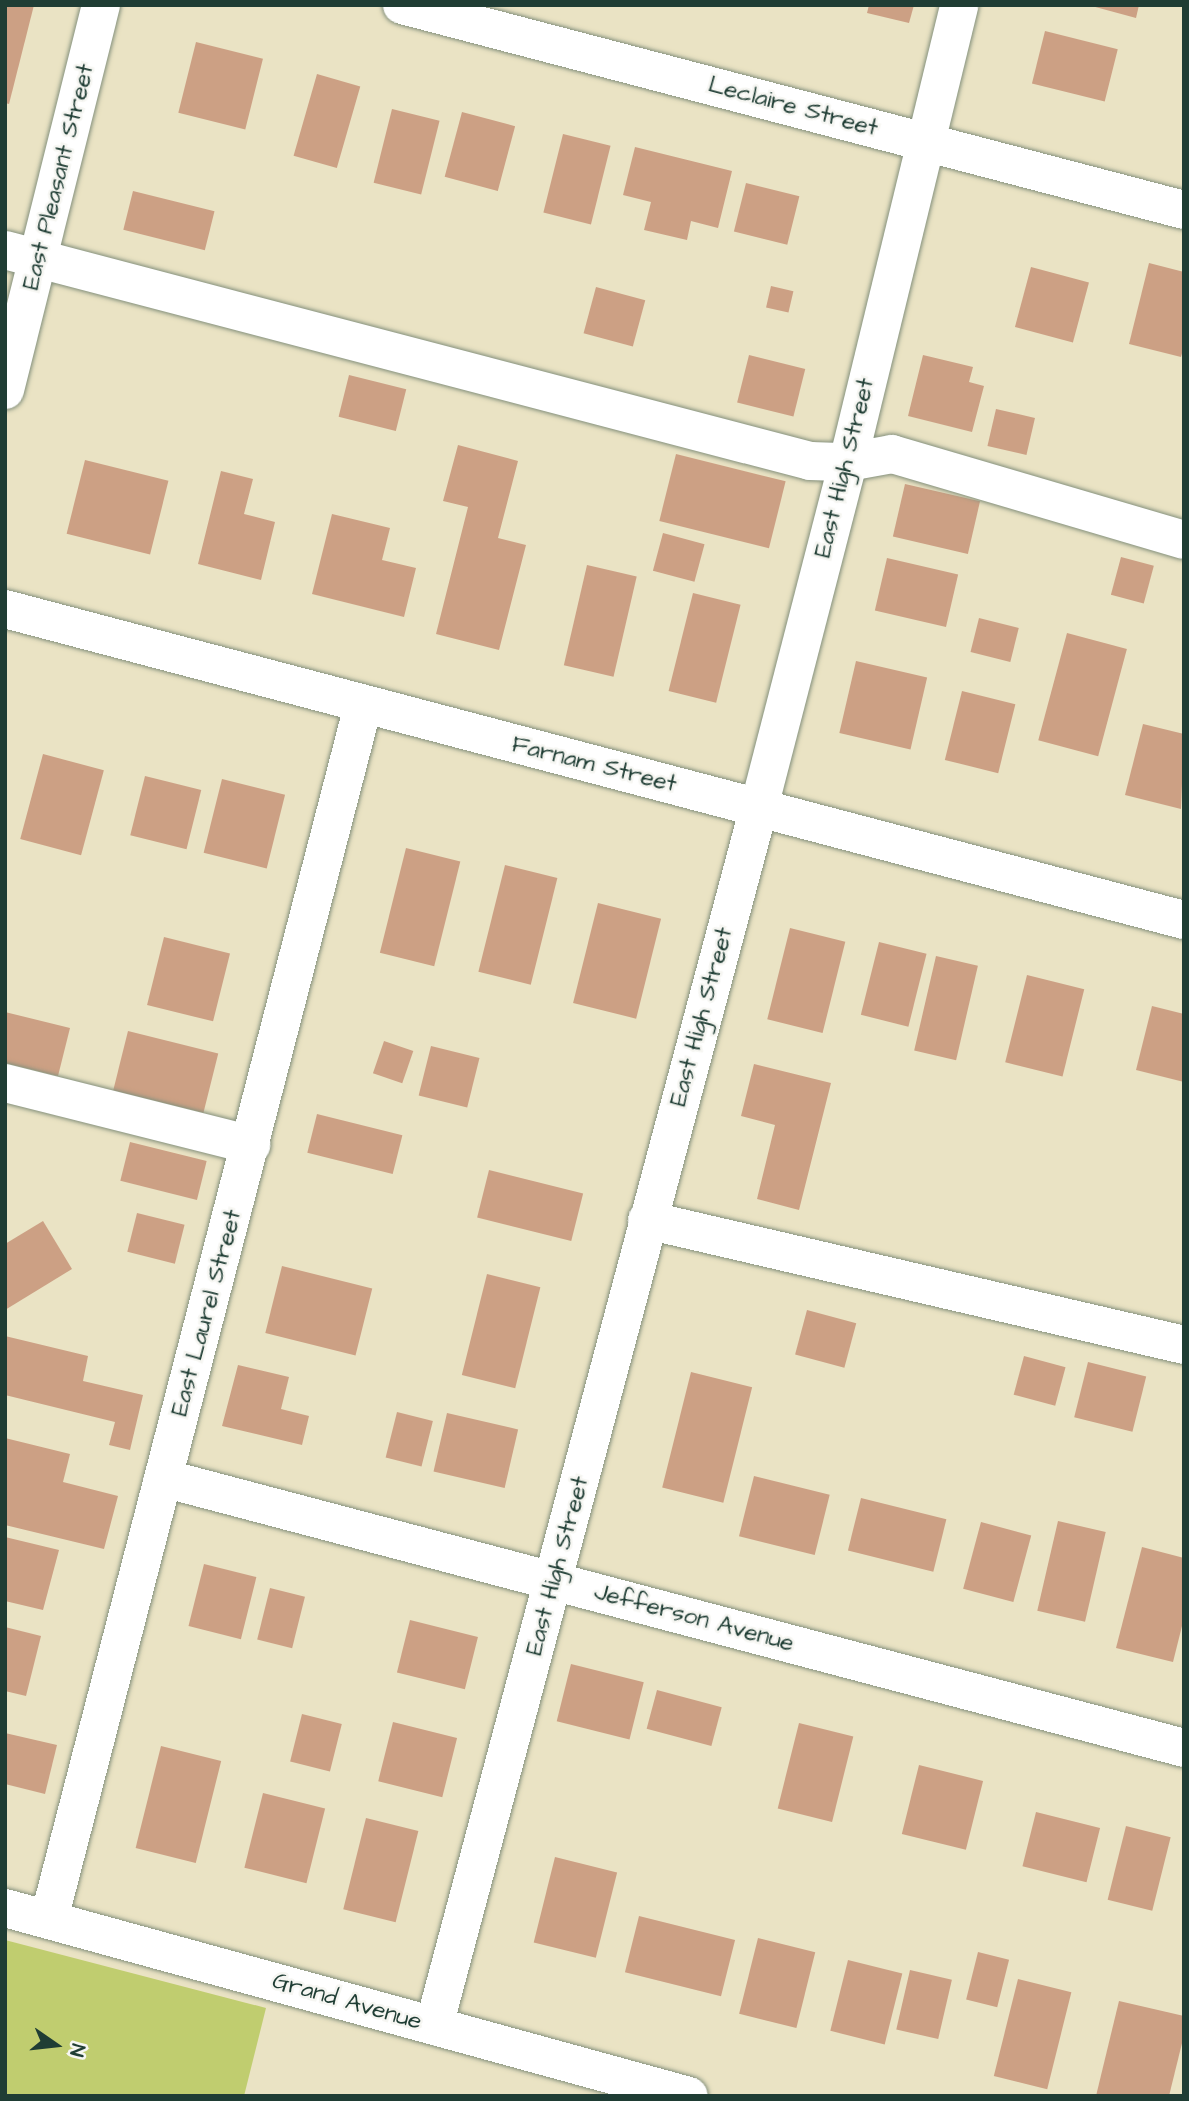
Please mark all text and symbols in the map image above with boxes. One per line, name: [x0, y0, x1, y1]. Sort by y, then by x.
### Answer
street label: East Pleasant Street: [17, 61, 101, 293]
street label: Leclaire Street: [705, 71, 881, 143]
street label: East High Street: [809, 375, 881, 561]
street label: Farnam Street: [509, 731, 679, 799]
street label: East High Street: [664, 924, 740, 1110]
street label: East Laurel Street: [166, 1207, 248, 1419]
street label: East High Street: [520, 1473, 596, 1659]
street label: Jefferson Avenue: [591, 1577, 797, 1659]
street label: Grand Avenue: [269, 1967, 425, 2037]
north arrow: [21, 2010, 91, 2080]
text: N: [62, 2041, 91, 2059]

